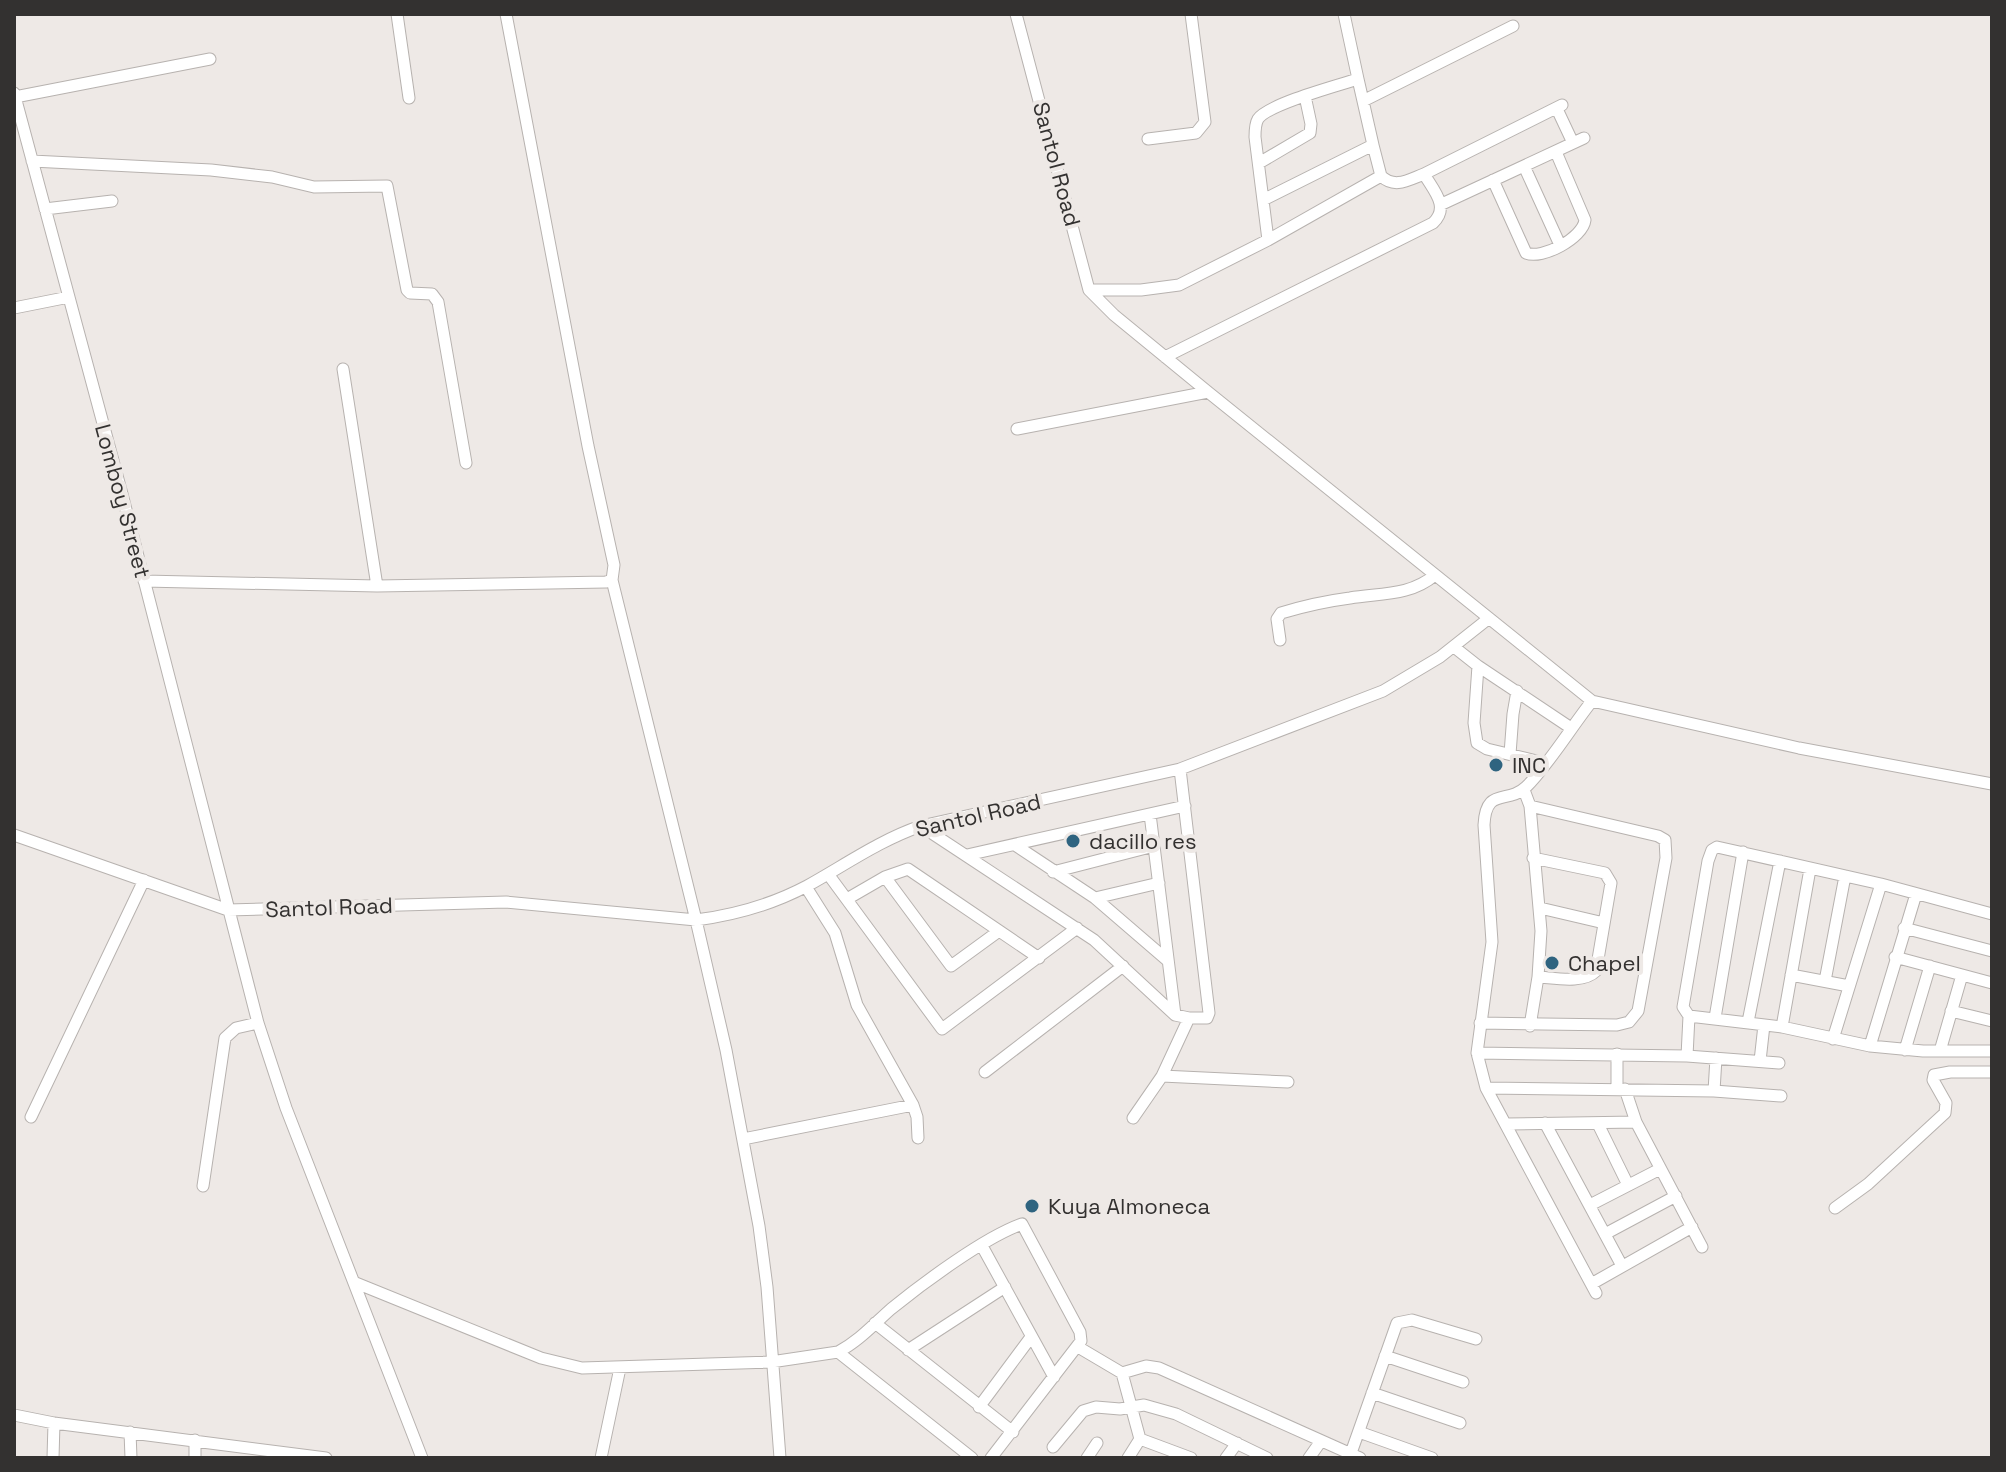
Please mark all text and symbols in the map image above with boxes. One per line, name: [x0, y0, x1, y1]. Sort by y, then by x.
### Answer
street label: Santol Road: [1027, 99, 1087, 229]
street label: Lomboy Street: [89, 421, 157, 581]
place label: INC: [1512, 751, 1546, 779]
marker: INC: [1487, 756, 1505, 774]
street label: Santol Road: [913, 787, 1043, 843]
place label: dacillo res: [1089, 827, 1197, 855]
marker: dacillo res: [1064, 832, 1082, 850]
street label: Santol Road: [265, 891, 393, 923]
place label: Chapel: [1568, 949, 1641, 977]
marker: Chapel: [1543, 954, 1561, 972]
place label: Kuya Almoneca: [1048, 1192, 1211, 1220]
marker: Kuya Almoneca: [1023, 1197, 1041, 1215]

